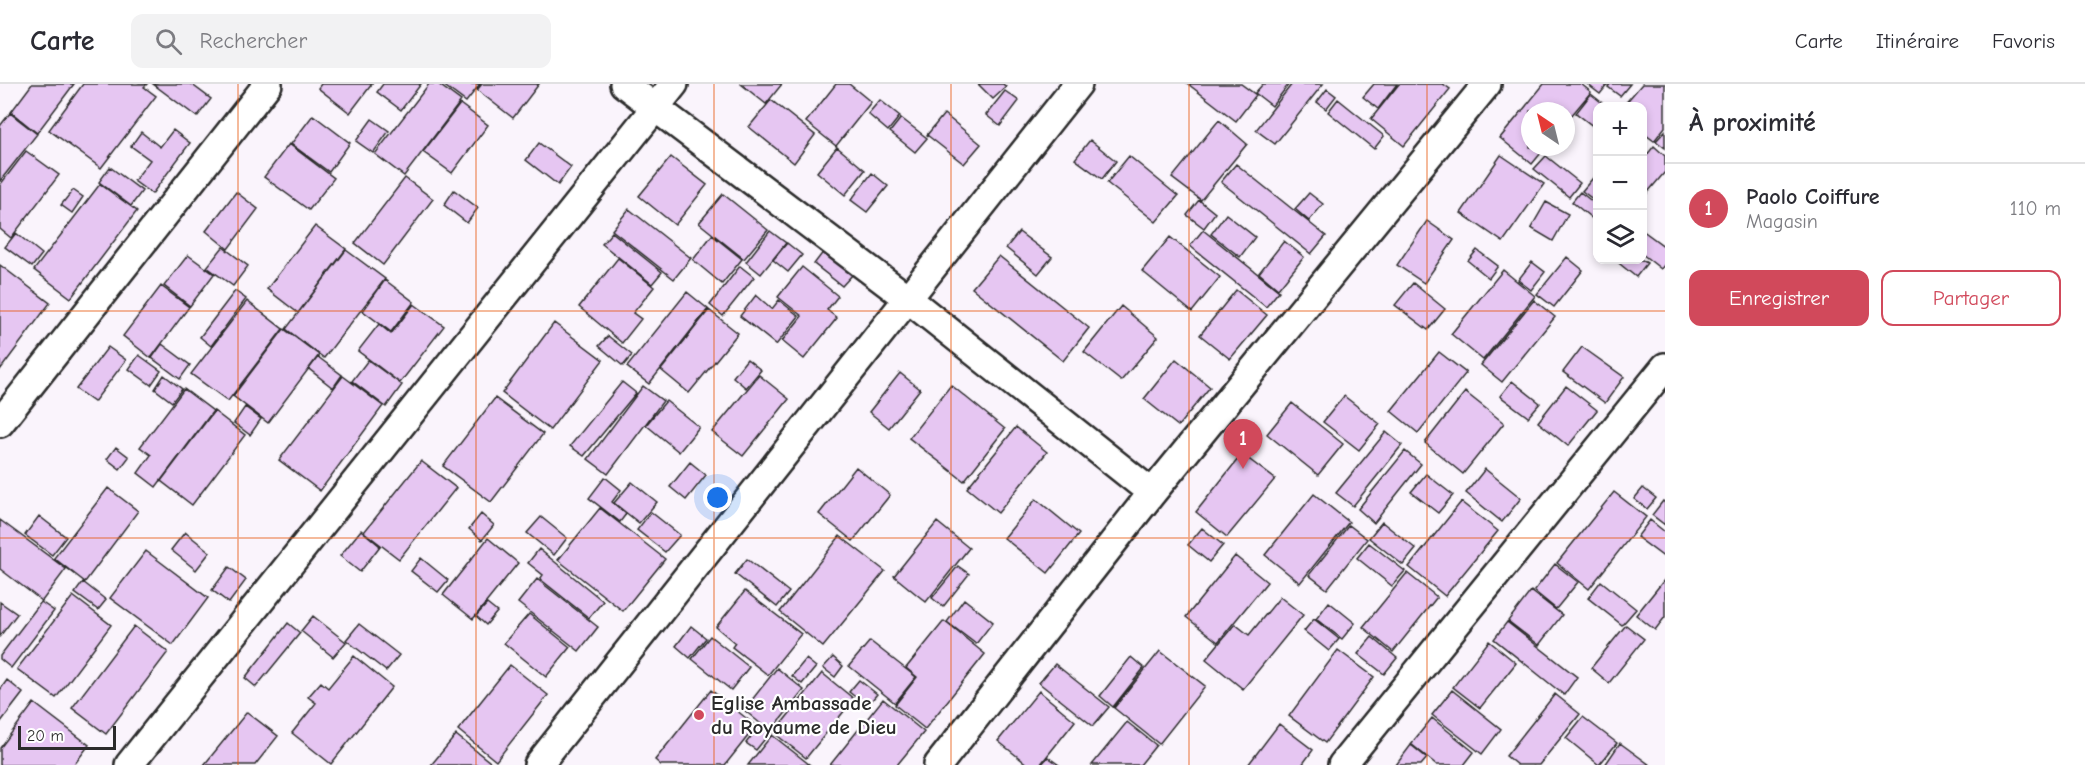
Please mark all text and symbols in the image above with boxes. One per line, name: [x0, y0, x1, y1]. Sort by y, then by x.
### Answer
search box: [131, 14, 551, 68]
text: Carte: [30, 25, 95, 57]
icon: search: [152, 25, 185, 58]
text: Rechercher: [200, 28, 307, 54]
text: Carte: [1795, 29, 1843, 53]
text: Itinéraire: [1876, 29, 1959, 53]
text: Favoris: [1992, 29, 2055, 53]
north arrow: [1521, 102, 1575, 156]
map controls: [1593, 102, 1647, 264]
button: +: [1593, 102, 1647, 156]
text: À proximité: [1689, 108, 1816, 138]
button: −: [1593, 156, 1647, 210]
text: Paolo Coiffure: [1746, 184, 1880, 210]
text: 1: [1705, 197, 1712, 220]
text: 110 m: [2010, 197, 2061, 220]
button: layers: [1593, 210, 1647, 264]
text: Magasin: [1746, 210, 1818, 233]
button: Enregistrer: [1689, 270, 1869, 326]
button: Partager: [1881, 270, 2061, 326]
pin: 1: [1224, 420, 1262, 469]
your location: [703, 483, 732, 512]
place label: Eglise Ambassade du Royaume de Dieu: [711, 691, 897, 739]
marker: Eglise Ambassade du Royaume de Dieu: [692, 708, 706, 722]
scale bar: [18, 723, 116, 750]
text: 20 m: [27, 727, 64, 745]

